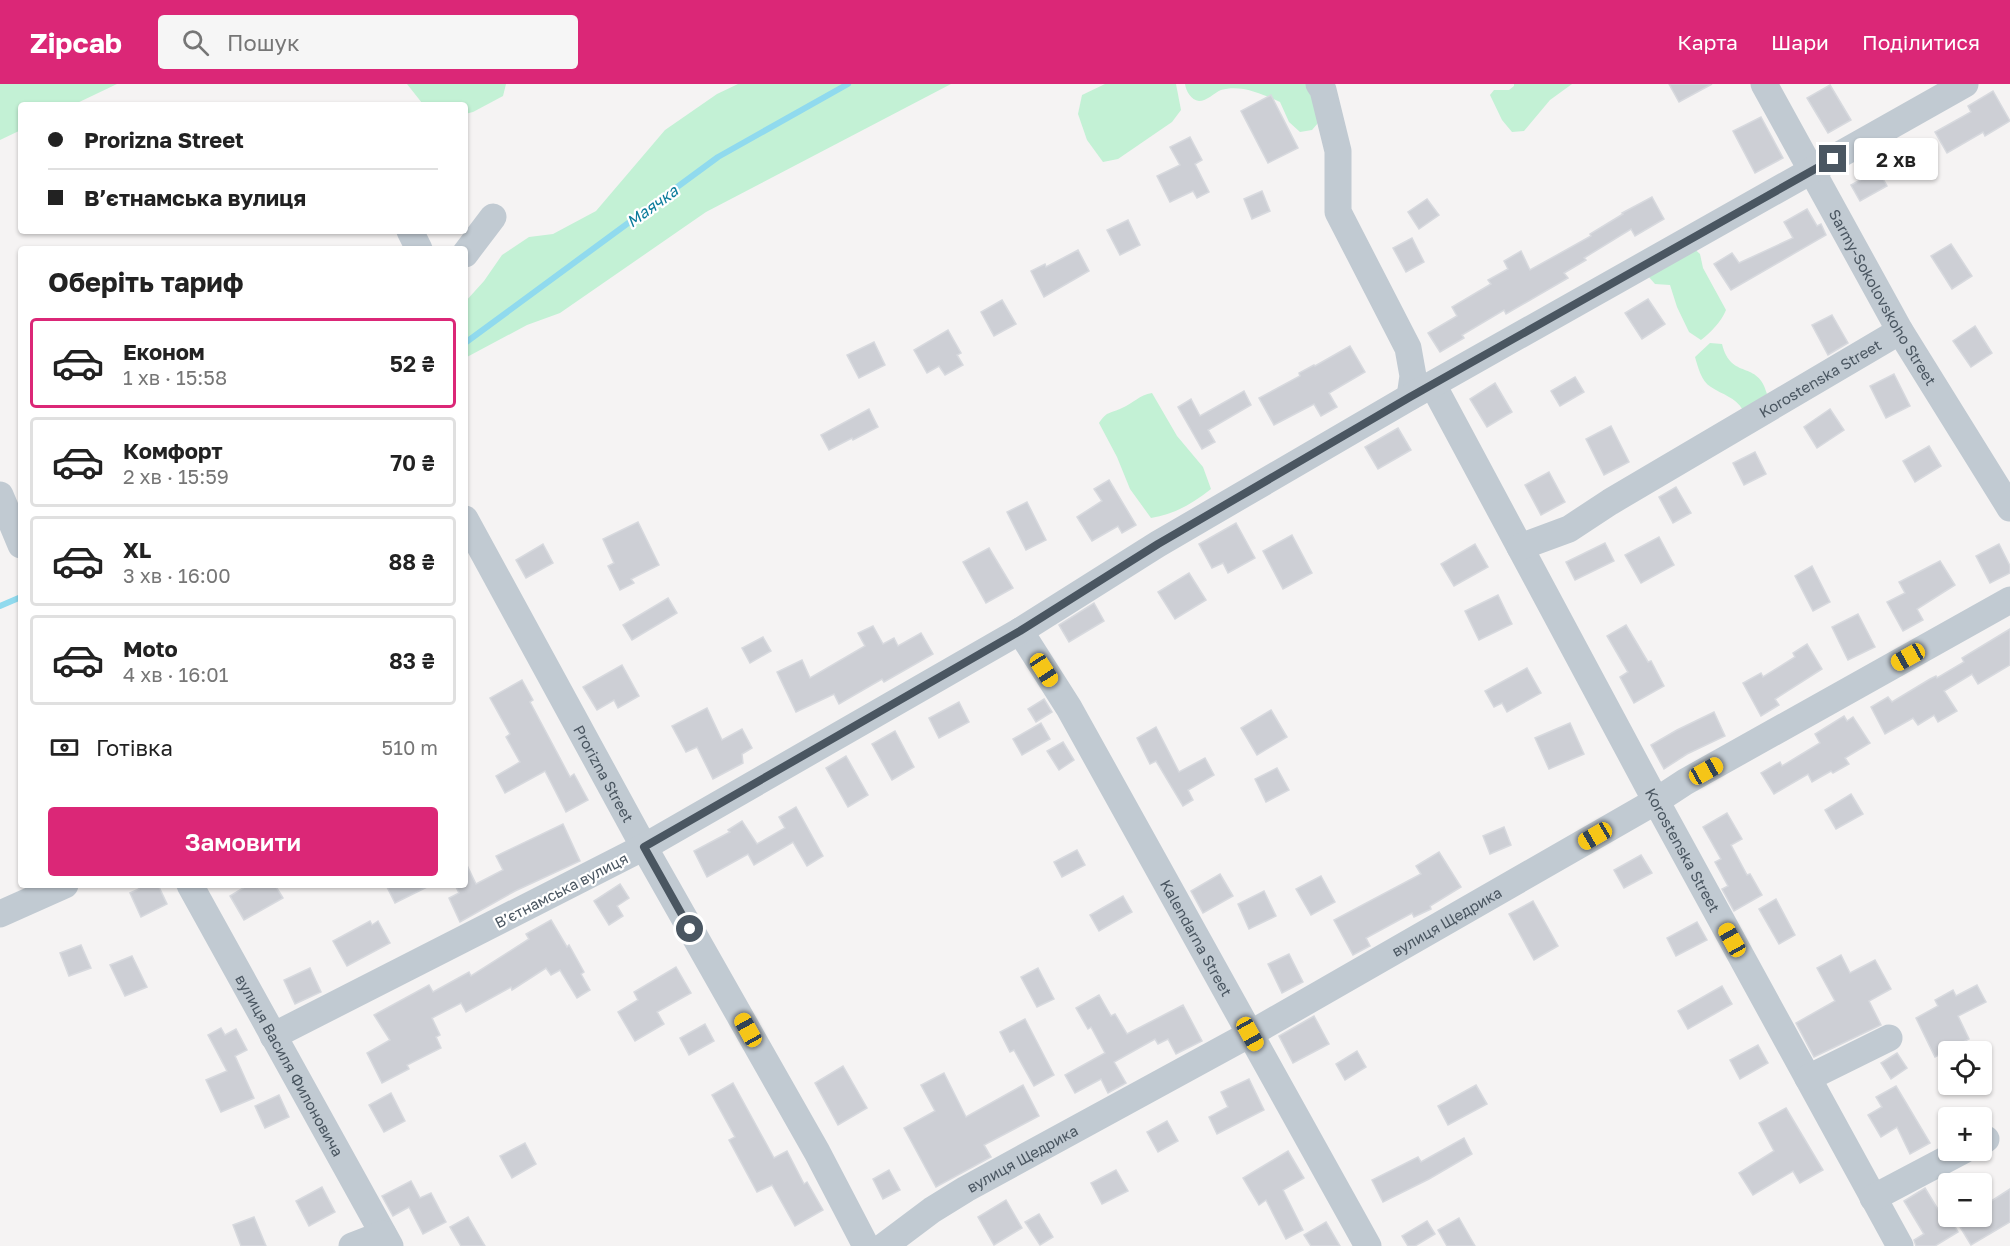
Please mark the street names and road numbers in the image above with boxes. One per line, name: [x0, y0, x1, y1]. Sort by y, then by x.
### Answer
street label: Sarmy-Sokolovskoho Street: [1826, 206, 1940, 388]
street label: Korostenska Street: [1756, 335, 1884, 421]
street label: Prorizna Street: [570, 722, 638, 825]
street label: Korostenska Street: [1642, 785, 1724, 915]
street label: Вʼєтнамська вулиця: [491, 849, 631, 931]
street label: Kalendarna Street: [1157, 876, 1236, 999]
street label: вулиця Щедрика: [1388, 883, 1505, 960]
street label: вулиця Василя Филоновича: [232, 971, 347, 1159]
street label: вулиця Щедрика: [964, 1121, 1081, 1196]

